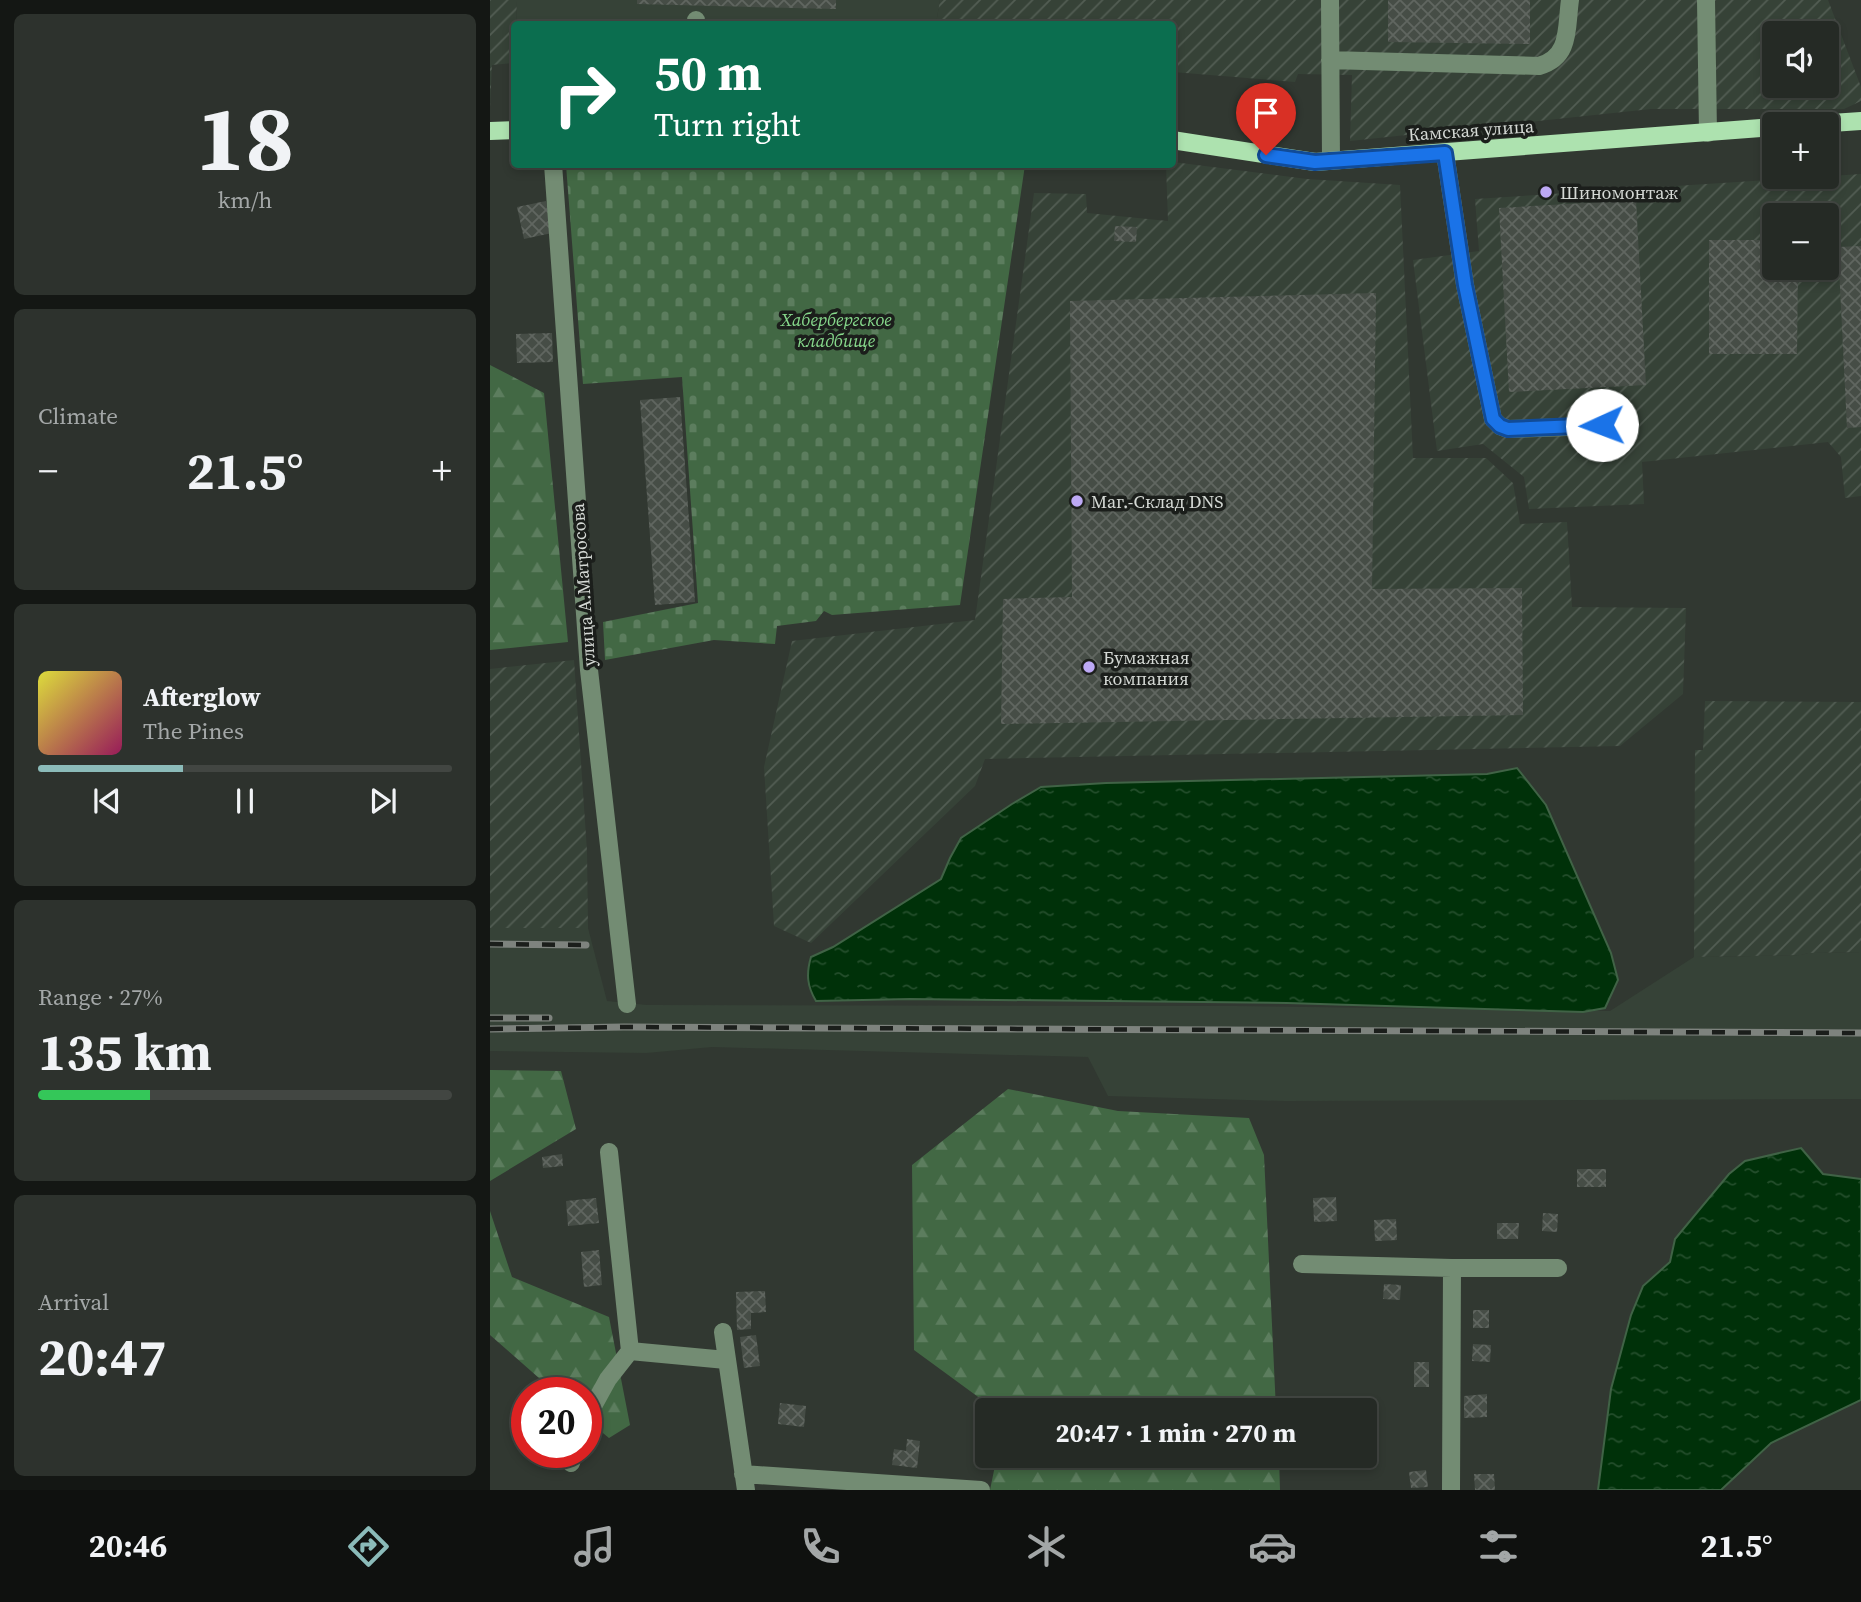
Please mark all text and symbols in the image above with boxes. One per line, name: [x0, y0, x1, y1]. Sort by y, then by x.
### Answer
map controls: [1762, 21, 1839, 280]
button: sound: [1762, 21, 1839, 98]
text: 50 m: [654, 39, 762, 106]
icon: right: [539, 49, 630, 140]
text: 18: [196, 76, 294, 200]
pin: [1236, 83, 1296, 155]
icon: arrive: [1247, 94, 1285, 132]
text: Turn right: [654, 103, 800, 147]
button: +: [1762, 112, 1839, 189]
street label: Камская улица: [1407, 113, 1536, 147]
place label: Шиномонтаж: [1560, 180, 1678, 205]
text: km/h: [218, 184, 272, 216]
marker: Шиномонтаж: [1538, 184, 1554, 200]
button: −: [1762, 203, 1839, 280]
park label: Хабербергское кладбище: [779, 307, 892, 353]
position arrow: [1565, 388, 1639, 462]
text: Climate: [38, 400, 118, 432]
text: 21.5°: [186, 435, 304, 506]
text: −: [38, 445, 58, 497]
text: +: [432, 445, 452, 497]
place label: Маг.-Склад DNS: [1091, 489, 1224, 514]
marker: Маг.-Склад DNS: [1069, 493, 1085, 509]
street label: улица А.Матросова: [565, 502, 601, 668]
place label: Бумажная компания: [1103, 645, 1189, 691]
marker: Бумажная компания: [1081, 659, 1097, 675]
text: Afterglow: [143, 679, 261, 715]
text: The Pines: [143, 715, 244, 747]
icon: previous: [88, 782, 126, 820]
icon: pause: [226, 782, 264, 820]
icon: next: [364, 782, 402, 820]
text: Range · 27%: [38, 981, 163, 1013]
text: 135 km: [38, 1016, 212, 1087]
text: Arrival: [38, 1286, 109, 1318]
text: 20:47: [38, 1321, 166, 1392]
speed limit sign: 20: [511, 1377, 602, 1468]
text: 20:47 · 1 min · 270 m: [1056, 1415, 1296, 1451]
icon: directions: [344, 1522, 393, 1571]
icon: music: [570, 1522, 619, 1571]
icon: phone: [796, 1522, 845, 1571]
icon: climate: [1022, 1522, 1071, 1571]
icon: car: [1248, 1522, 1297, 1571]
icon: filters: [1474, 1522, 1523, 1571]
text: 20:46: [88, 1524, 167, 1568]
text: 21.5°: [1700, 1524, 1773, 1568]

